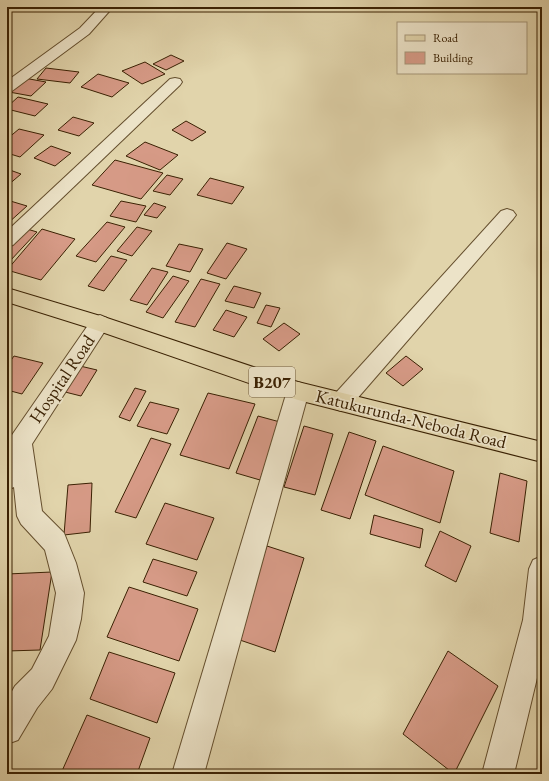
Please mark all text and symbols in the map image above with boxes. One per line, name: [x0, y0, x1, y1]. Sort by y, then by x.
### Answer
legend: [397, 22, 527, 74]
text: Road: [433, 30, 459, 46]
text: Building: [433, 50, 474, 66]
street label: Hospital Road: [24, 329, 100, 427]
road number: B207: [249, 367, 295, 397]
street label: Katukurunda-Neboda Road: [313, 384, 510, 454]

